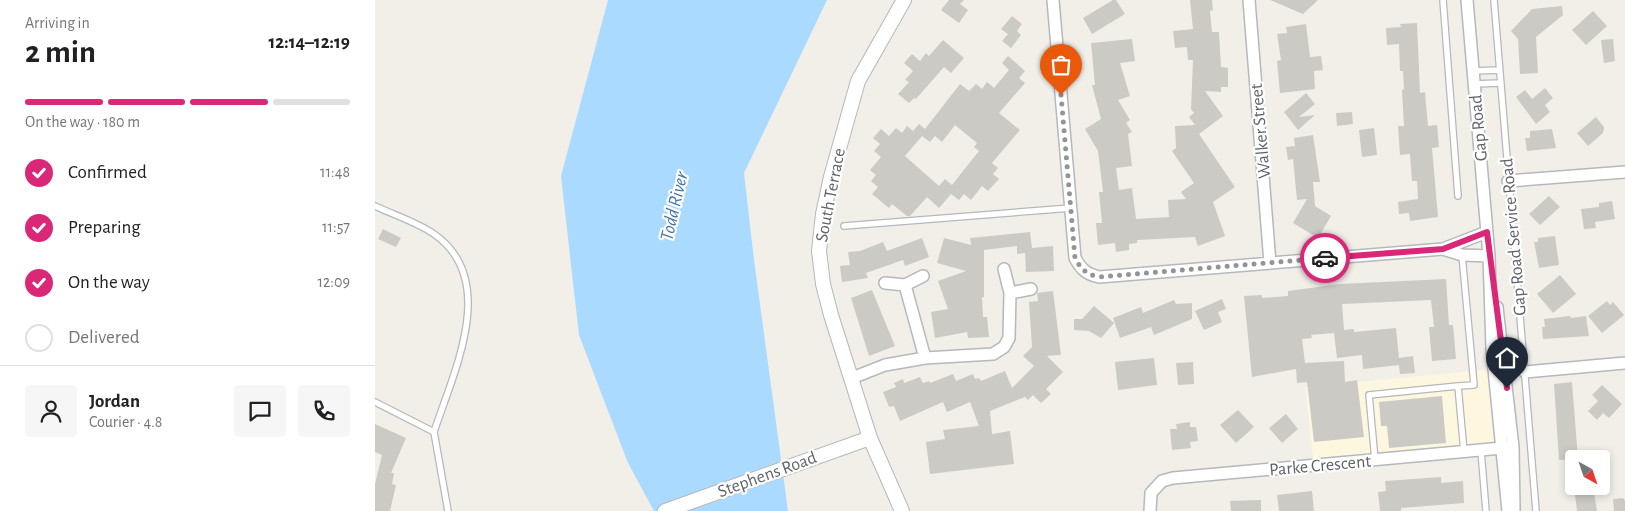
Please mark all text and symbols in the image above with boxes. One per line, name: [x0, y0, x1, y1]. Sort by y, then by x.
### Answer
text: Arriving in: [25, 15, 90, 31]
text: 12:14–12:19: [269, 33, 350, 52]
text: 2 min: [25, 36, 96, 68]
pin: [1040, 44, 1082, 95]
icon: bag: [1047, 51, 1075, 79]
street label: Walker Street: [1248, 82, 1274, 179]
street label: Gap Road: [1467, 94, 1491, 162]
text: On the way · 180 m: [25, 114, 140, 130]
street label: South Terrace: [813, 147, 849, 244]
street label: Gap Road Service Road: [1498, 157, 1530, 317]
icon: check: [25, 159, 53, 187]
text: Confirmed: [68, 163, 147, 182]
text: 11:48: [320, 164, 350, 180]
water label: Todd River: [657, 169, 692, 243]
icon: check: [25, 214, 53, 242]
text: Preparing: [68, 218, 141, 237]
text: 11:57: [322, 219, 350, 235]
courier: [1300, 233, 1350, 283]
icon: car: [1311, 244, 1339, 272]
icon: check: [25, 269, 53, 297]
text: On the way: [68, 273, 150, 292]
text: 12:09: [318, 274, 350, 290]
text: Delivered: [68, 328, 140, 347]
pin: [1486, 337, 1528, 388]
icon: home: [1493, 344, 1521, 372]
button: person: [25, 385, 77, 437]
button: chat: [234, 385, 286, 437]
button: phone: [298, 385, 350, 437]
text: Jordan: [89, 392, 140, 411]
text: Courier · 4.8: [89, 414, 162, 430]
street label: Stephens Road: [715, 449, 819, 501]
north arrow: [1565, 450, 1610, 495]
map controls: [1565, 450, 1610, 495]
street label: Parke Crescent: [1268, 453, 1372, 479]

